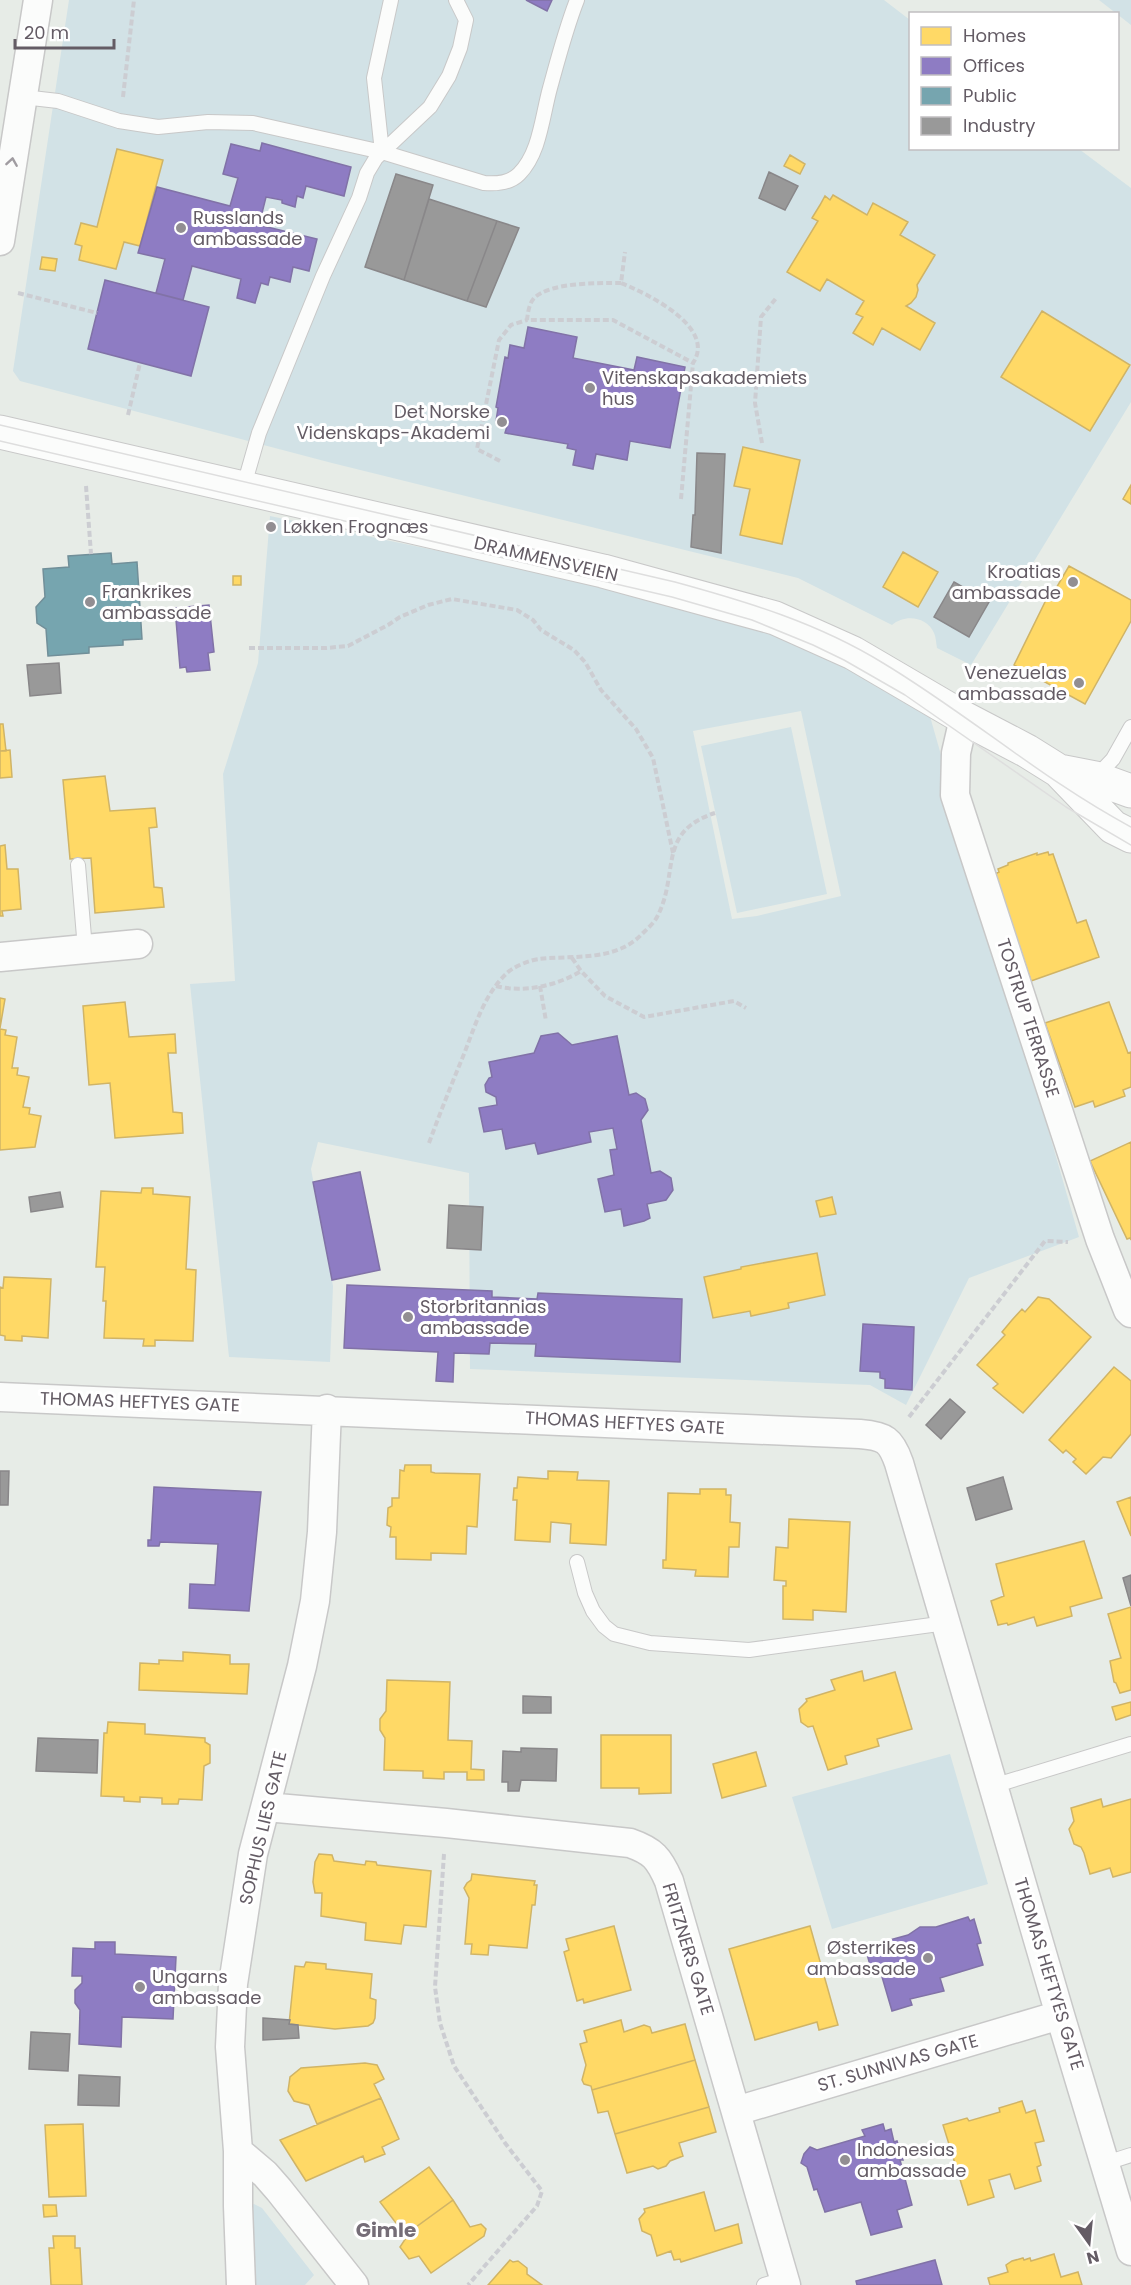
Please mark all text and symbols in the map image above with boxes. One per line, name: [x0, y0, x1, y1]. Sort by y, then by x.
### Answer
scale bar: [15, 12, 114, 50]
legend: [909, 12, 1119, 150]
text: 20 m: [24, 20, 69, 45]
text: Homes: [963, 23, 1026, 48]
text: Offices: [963, 53, 1025, 78]
text: Public: [963, 83, 1017, 108]
text: Industry: [963, 113, 1035, 138]
one-way arrow: [6, 158, 18, 167]
place label: Russlands ambassade: [193, 205, 302, 251]
marker: Russlands ambassade: [174, 221, 188, 235]
place label: Vitenskapsakademiets hus: [602, 365, 807, 411]
marker: Vitenskapsakademiets hus: [583, 381, 597, 395]
place label: Det Norske Videnskaps-Akademi: [296, 399, 490, 445]
marker: Det Norske Videnskaps-Akademi: [495, 415, 509, 429]
place label: Løkken Frognæs: [283, 514, 428, 539]
marker: Løkken Frognæs: [264, 520, 278, 534]
street label: DRAMMENSVEIEN: [472, 530, 621, 587]
place label: Kroatias ambassade: [952, 559, 1061, 605]
marker: Kroatias ambassade: [1066, 575, 1080, 589]
place label: Frankrikes ambassade: [102, 579, 211, 625]
marker: Frankrikes ambassade: [83, 595, 97, 609]
place label: Venezuelas ambassade: [958, 660, 1067, 706]
marker: Venezuelas ambassade: [1072, 676, 1086, 690]
street label: TOSTRUP TERRASSE: [991, 935, 1066, 1101]
place label: Storbritannias ambassade: [420, 1294, 546, 1340]
marker: Storbritannias ambassade: [401, 1310, 415, 1324]
street label: THOMAS HEFTYES GATE: [40, 1386, 240, 1417]
street label: THOMAS HEFTYES GATE: [524, 1405, 726, 1440]
street label: SOPHUS LIES GATE: [233, 1749, 292, 1907]
street label: THOMAS HEFTYES GATE: [1008, 1875, 1091, 2073]
street label: FRITZNERS GATE: [656, 1880, 720, 2018]
place label: Østerrikes ambassade: [807, 1935, 916, 1981]
marker: Østerrikes ambassade: [921, 1951, 935, 1965]
place label: Ungarns ambassade: [152, 1964, 261, 2010]
marker: Ungarns ambassade: [133, 1980, 147, 1994]
street label: ST. SUNNIVAS GATE: [815, 2028, 981, 2097]
place label: Indonesias ambassade: [857, 2137, 966, 2183]
marker: Indonesias ambassade: [838, 2153, 852, 2167]
north arrow: [1059, 2213, 1119, 2273]
district label: Gimle: [356, 2216, 416, 2244]
text: N: [1084, 2244, 1102, 2270]

